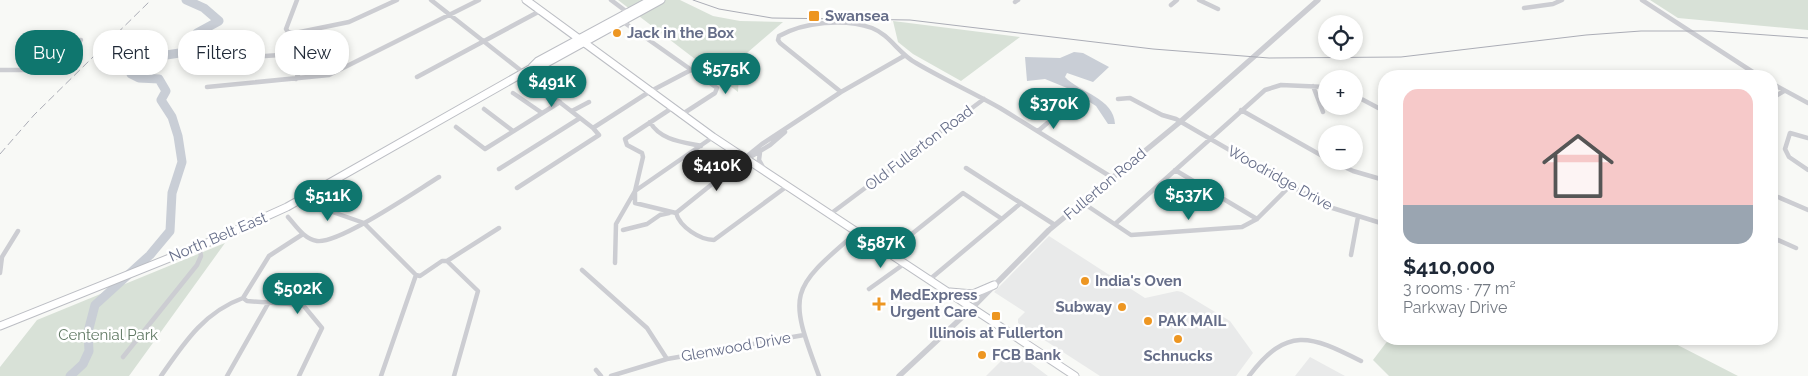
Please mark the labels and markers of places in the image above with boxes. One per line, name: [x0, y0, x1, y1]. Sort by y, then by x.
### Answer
place label: Swansea: [825, 7, 889, 25]
marker: Swansea: [807, 9, 821, 23]
place label: Jack in the Box: [627, 24, 734, 42]
marker: Jack in the Box: [611, 27, 623, 39]
pin: $575K: [691, 52, 761, 95]
pin: $491K: [517, 66, 587, 108]
pin: $370K: [1019, 88, 1089, 130]
pin: $410K: [682, 150, 752, 192]
pin: $537K: [1154, 178, 1224, 221]
pin: $511K: [293, 180, 363, 222]
pin: $587K: [846, 226, 916, 269]
pin: $502K: [263, 272, 333, 315]
place label: India's Oven: [1095, 272, 1182, 290]
marker: India's Oven: [1079, 275, 1091, 287]
place label: MedExpress Urgent Care: [890, 286, 977, 321]
marker: MedExpress Urgent Care: [872, 297, 886, 311]
place label: Subway: [1055, 298, 1113, 316]
marker: Subway: [1116, 301, 1128, 313]
marker: Illinois at Fullerton: [990, 310, 1002, 322]
place label: PAK MAIL: [1158, 312, 1226, 330]
marker: PAK MAIL: [1142, 315, 1154, 327]
place label: Illinois at Fullerton: [929, 324, 1063, 342]
marker: Schnucks: [1172, 333, 1184, 345]
place label: FCB Bank: [992, 346, 1061, 364]
place label: Schnucks: [1143, 347, 1213, 365]
marker: FCB Bank: [976, 349, 988, 361]

